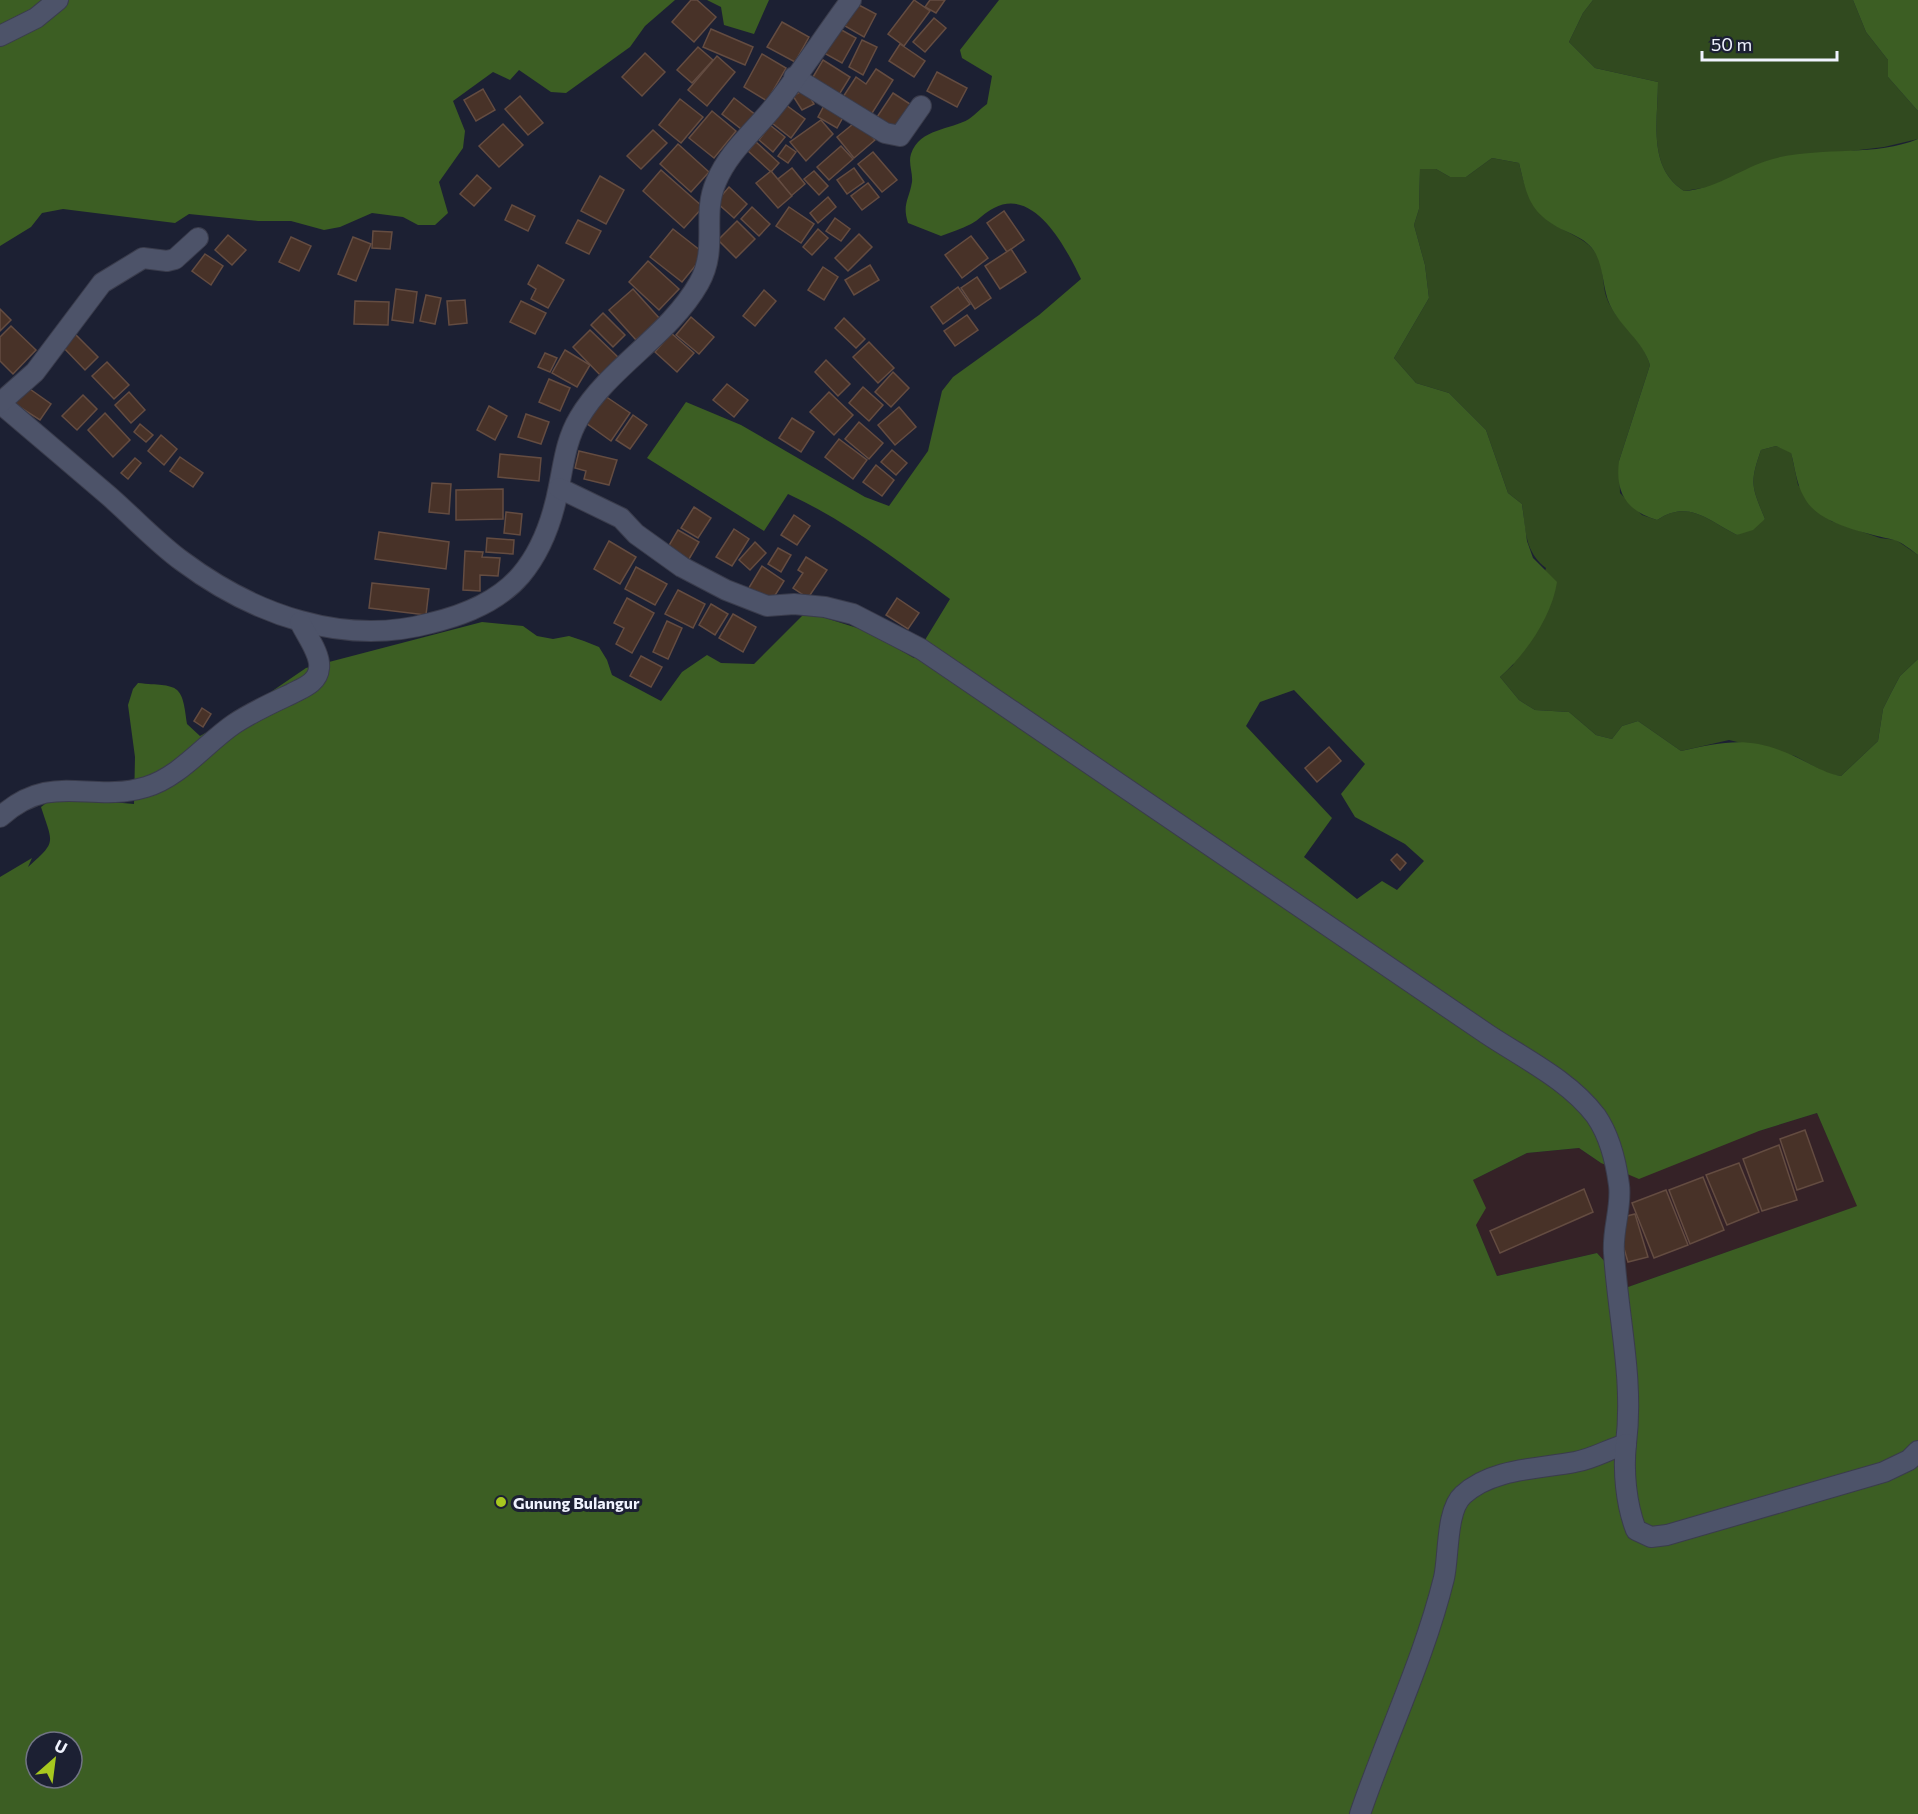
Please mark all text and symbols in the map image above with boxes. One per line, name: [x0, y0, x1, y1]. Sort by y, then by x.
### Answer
scale bar: [1702, 24, 1837, 62]
text: 50 m: [1711, 33, 1752, 55]
place label: Gunung Bulangur: [513, 1493, 640, 1512]
marker: Gunung Bulangur: [494, 1495, 508, 1509]
north arrow: [24, 1730, 84, 1790]
text: U: [52, 1735, 71, 1757]

